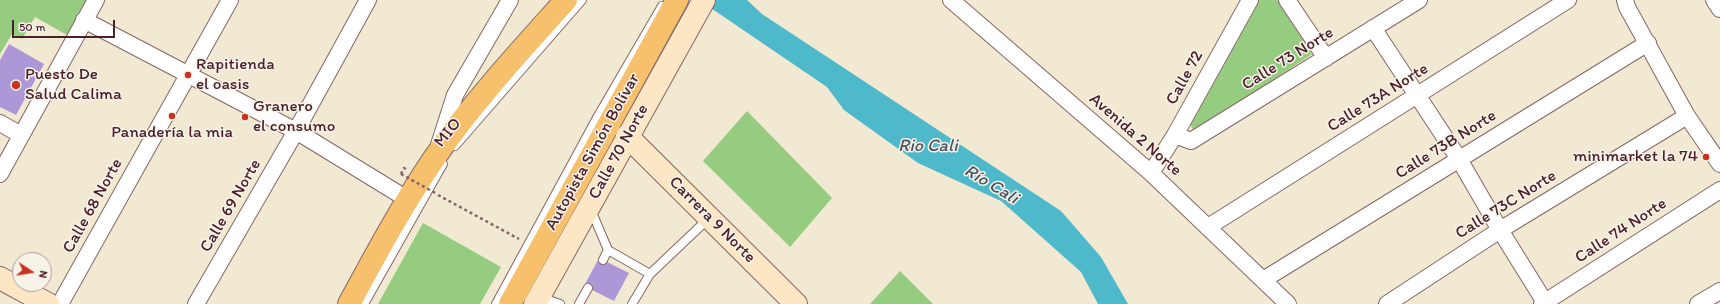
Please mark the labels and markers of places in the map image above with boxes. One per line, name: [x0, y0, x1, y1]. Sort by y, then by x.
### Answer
place label: Rapitienda el oasis: [196, 55, 275, 95]
place label: Puesto De Salud Calima: [25, 65, 122, 105]
marker: Rapitienda el oasis: [183, 70, 193, 80]
marker: Puesto De Salud Calima: [10, 79, 22, 91]
place label: Granero el consumo: [253, 97, 335, 137]
marker: Panadería la mia: [167, 111, 177, 121]
marker: Granero el consumo: [240, 112, 250, 122]
place label: Panadería la mia: [111, 123, 233, 143]
place label: minimarket la 74: [1573, 147, 1698, 167]
marker: minimarket la 74: [1701, 152, 1711, 162]

